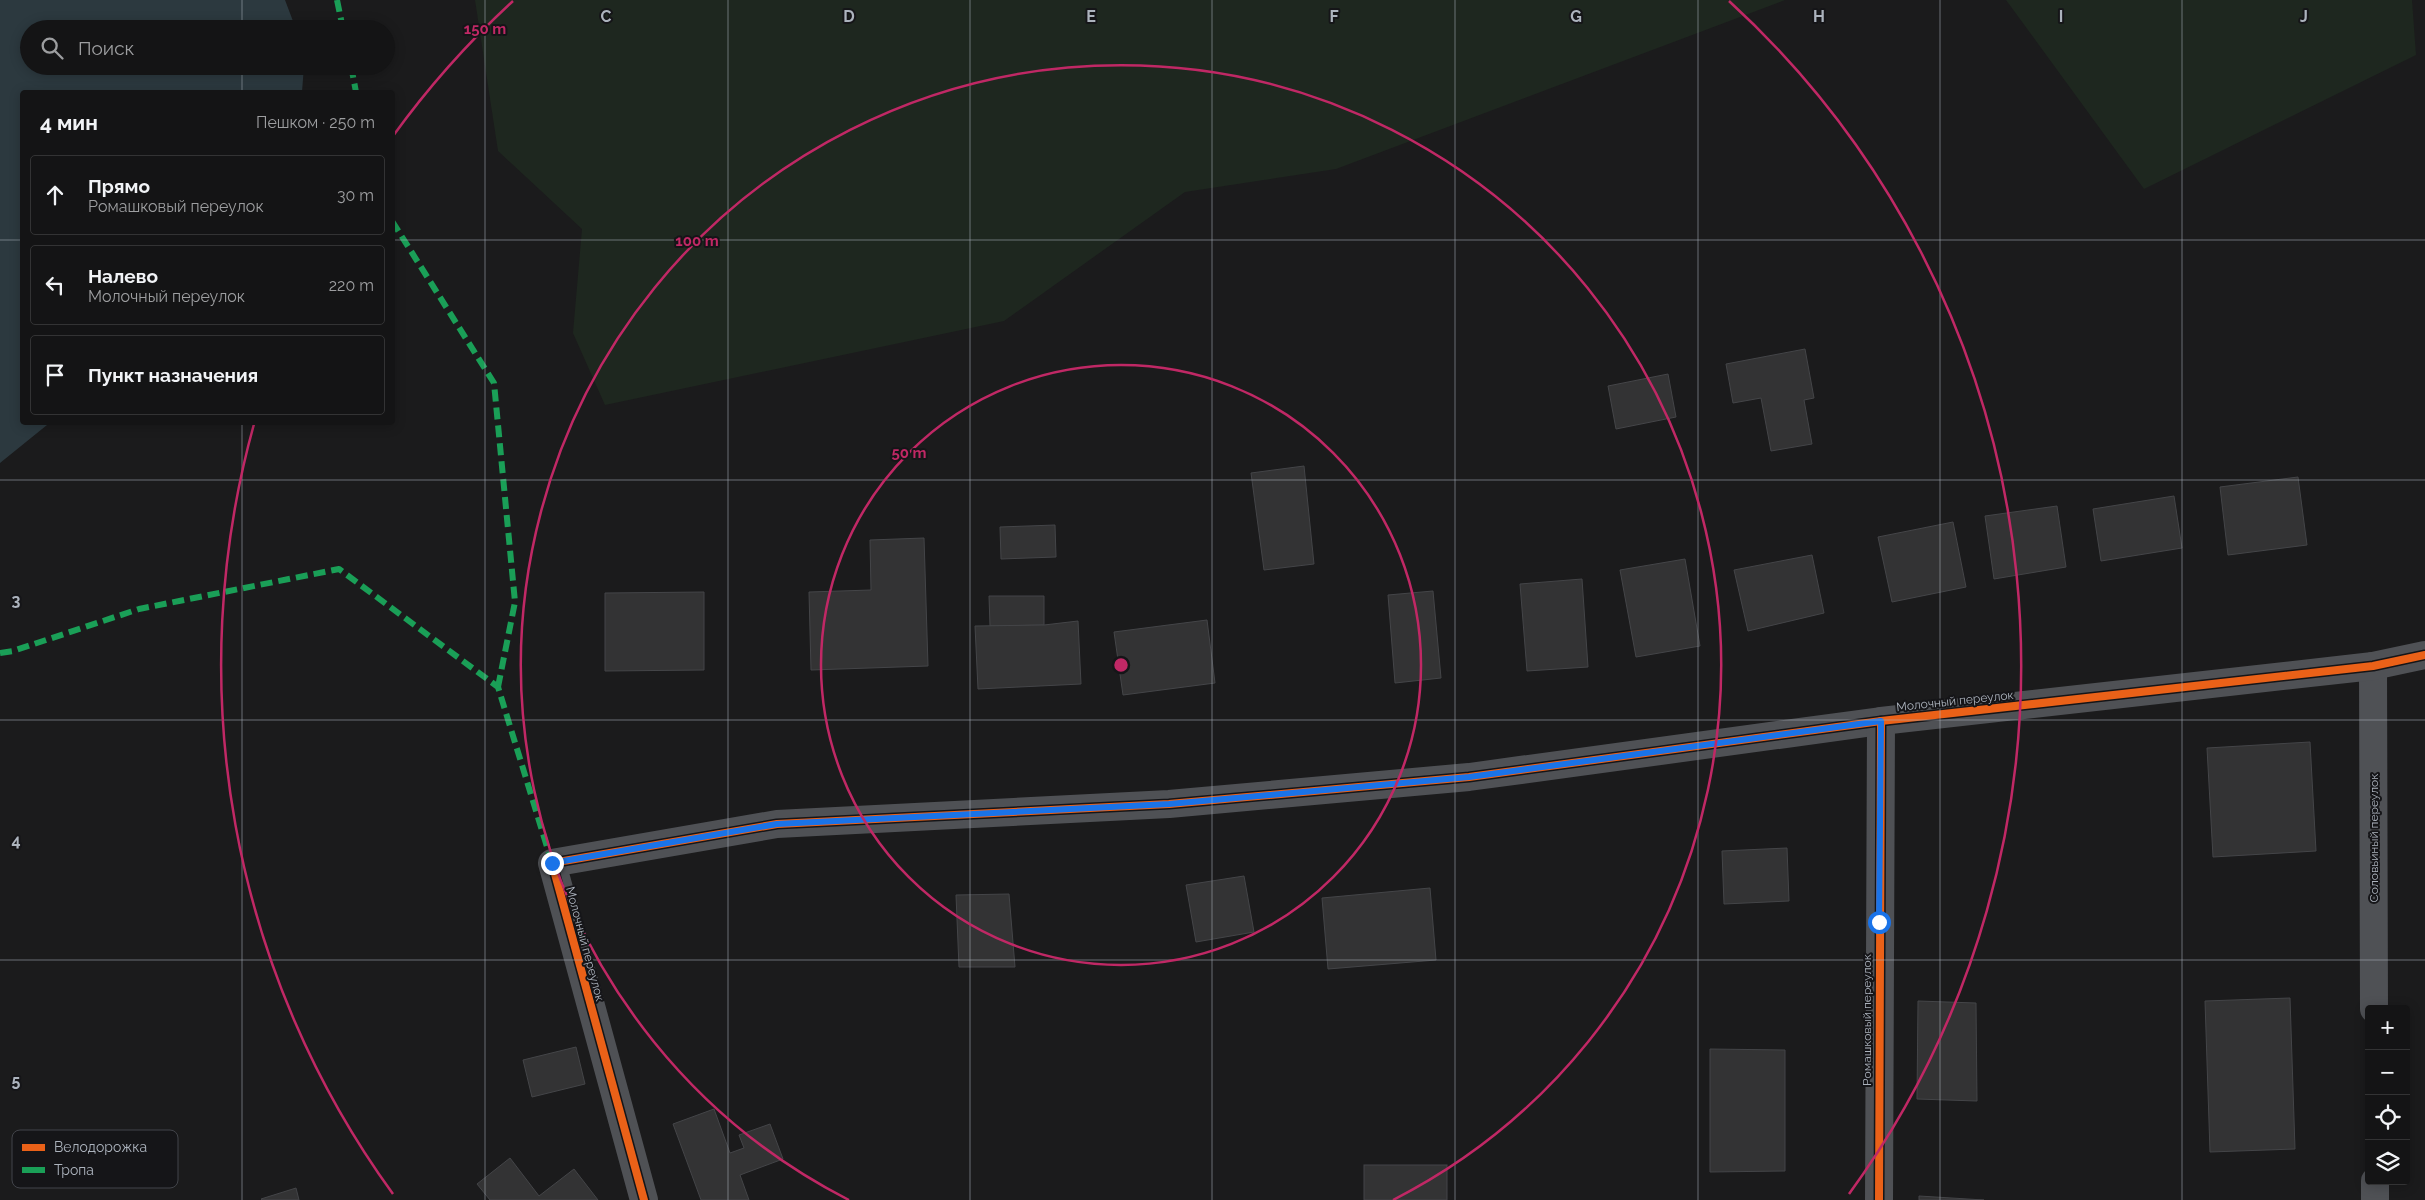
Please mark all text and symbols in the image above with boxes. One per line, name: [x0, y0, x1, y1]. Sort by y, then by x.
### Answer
text: C: [601, 7, 612, 26]
text: D: [843, 7, 855, 26]
text: E: [1086, 7, 1096, 26]
text: F: [1329, 7, 1339, 26]
text: G: [1570, 7, 1582, 26]
text: H: [1813, 7, 1825, 26]
text: I: [2059, 7, 2063, 26]
text: J: [2300, 7, 2308, 26]
search box: [20, 20, 395, 75]
text: 150 m: [464, 20, 506, 38]
icon: search: [38, 34, 66, 62]
text: Поиск: [78, 37, 134, 59]
text: 4 мин: [40, 110, 98, 135]
text: Пешком · 250 m: [256, 113, 375, 132]
text: Прямо: [88, 175, 150, 197]
icon: ahead: [41, 181, 69, 209]
text: 30 m: [337, 186, 374, 205]
text: Ромашковый переулок: [88, 197, 264, 216]
text: 100 m: [675, 232, 719, 250]
text: Налево: [88, 265, 158, 287]
icon: left: [41, 271, 69, 299]
text: 220 m: [329, 276, 374, 295]
text: Молочный переулок: [88, 287, 245, 306]
icon: arrive: [41, 361, 69, 389]
text: Пункт назначения: [88, 364, 258, 386]
text: 50 m: [891, 444, 927, 462]
text: 3: [12, 591, 21, 610]
centre of rings: [1112, 656, 1130, 674]
street label: Молочный переулок: [1896, 688, 2014, 714]
street label: Соловьиный переулок: [2367, 774, 2381, 902]
text: 4: [11, 831, 21, 850]
route end: [541, 852, 564, 875]
street label: Молочный переулок: [563, 885, 607, 1003]
route start: [1868, 911, 1891, 934]
street label: Ромашковый переулок: [1860, 954, 1874, 1086]
map controls: [2365, 1005, 2410, 1185]
button: +: [2365, 1005, 2410, 1050]
button: −: [2365, 1050, 2410, 1095]
text: 5: [12, 1071, 21, 1090]
button: locate: [2365, 1095, 2410, 1140]
legend: [12, 1130, 178, 1188]
text: Велодорожка: [54, 1139, 147, 1155]
button: layers: [2365, 1140, 2410, 1185]
text: Тропа: [54, 1162, 94, 1178]

